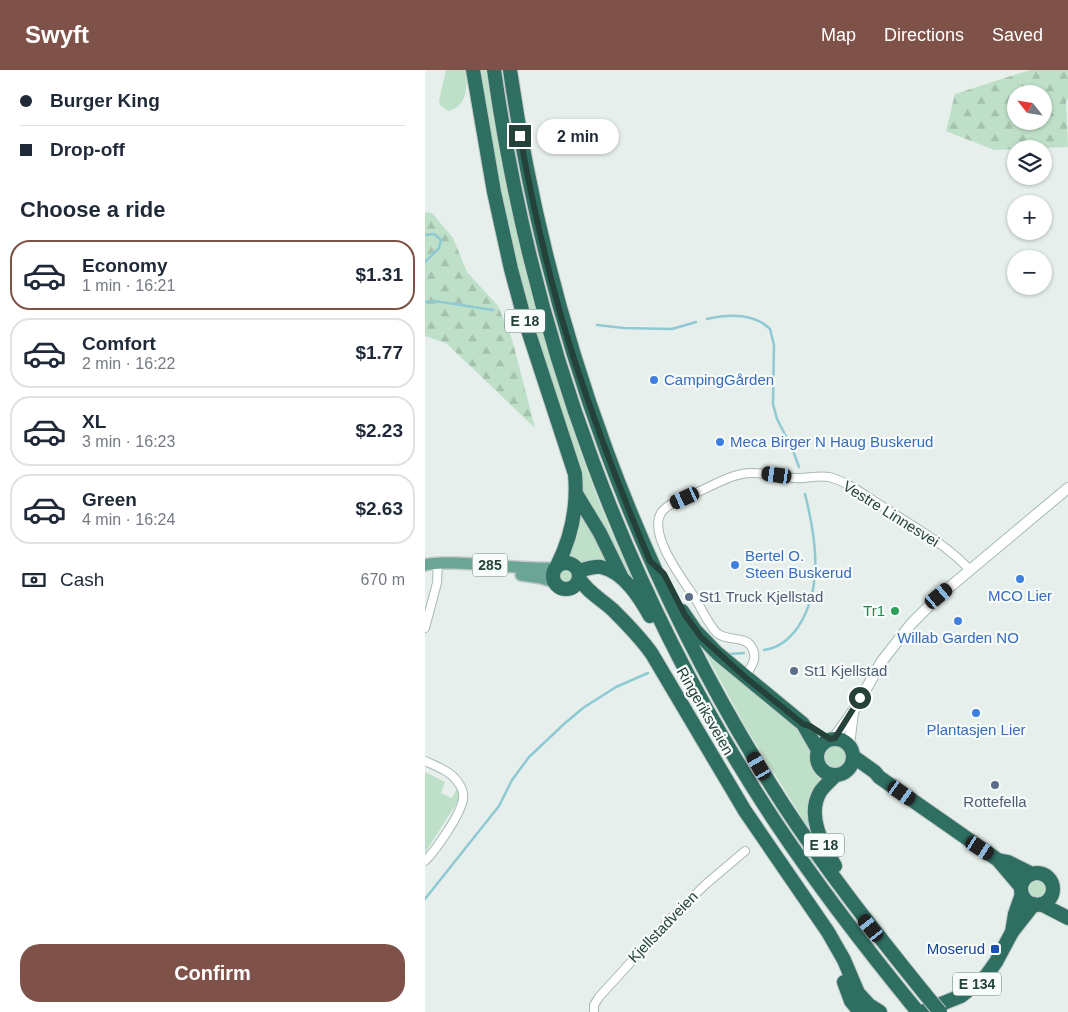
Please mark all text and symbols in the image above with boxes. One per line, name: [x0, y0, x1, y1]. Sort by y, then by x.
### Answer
text: Swyft: [25, 21, 89, 48]
text: Map: [821, 25, 856, 45]
text: Directions: [884, 25, 964, 45]
text: Saved: [992, 25, 1043, 45]
north arrow: [1007, 85, 1053, 130]
map controls: [1007, 85, 1052, 295]
text: Burger King: [50, 90, 160, 111]
callout: 2 min: [537, 118, 620, 154]
route end: [509, 125, 531, 147]
text: 2 min: [557, 128, 599, 145]
text: Drop-off: [50, 139, 125, 160]
button: layers: [1007, 140, 1052, 185]
button: +: [1007, 195, 1052, 240]
text: Choose a ride: [20, 197, 165, 222]
button: −: [1007, 250, 1052, 295]
icon: car: [22, 253, 67, 298]
text: Economy: [82, 255, 168, 276]
text: $1.31: [355, 264, 403, 285]
text: 1 min · 16:21: [82, 277, 175, 294]
road number: E 18: [505, 310, 545, 332]
icon: car: [22, 331, 67, 376]
text: Comfort: [82, 333, 156, 354]
text: $1.77: [355, 342, 403, 363]
text: 2 min · 16:22: [82, 355, 175, 372]
place label: CampingGården: [664, 371, 774, 388]
marker: CampingGården: [648, 374, 660, 386]
icon: car: [22, 409, 67, 454]
text: XL: [82, 411, 106, 432]
text: $2.23: [355, 420, 403, 441]
text: 3 min · 16:23: [82, 433, 175, 450]
place label: Meca Birger N Haug Buskerud: [730, 433, 933, 450]
marker: Meca Birger N Haug Buskerud: [714, 436, 726, 448]
car: [761, 465, 792, 485]
street label: Vestre Linnesvei: [840, 477, 942, 550]
car: [668, 485, 701, 511]
icon: car: [22, 487, 67, 532]
text: Green: [82, 489, 137, 510]
text: $2.63: [355, 498, 403, 519]
text: 4 min · 16:24: [82, 511, 175, 528]
place label: Bertel O. Steen Buskerud: [745, 547, 852, 581]
road number: 285: [473, 554, 507, 576]
marker: Bertel O. Steen Buskerud: [729, 559, 741, 571]
icon: cash: [20, 566, 48, 594]
text: Cash: [60, 569, 104, 590]
text: 670 m: [361, 571, 405, 588]
marker: MCO Lier: [1014, 573, 1026, 585]
car: [922, 581, 955, 611]
place label: MCO Lier: [988, 587, 1052, 604]
place label: St1 Truck Kjellstad: [699, 588, 823, 605]
marker: St1 Truck Kjellstad: [683, 591, 695, 603]
place label: Tr1: [863, 602, 885, 619]
marker: Tr1: [889, 605, 901, 617]
marker: Willab Garden NO: [952, 615, 964, 627]
place label: Willab Garden NO: [897, 629, 1019, 646]
place label: St1 Kjellstad: [804, 662, 887, 679]
street label: Ringeriksveien: [673, 664, 737, 758]
marker: St1 Kjellstad: [788, 665, 800, 677]
route start: [849, 687, 871, 709]
marker: Plantasjen Lier: [970, 707, 982, 719]
place label: Plantasjen Lier: [926, 721, 1026, 738]
car: [745, 749, 772, 783]
car: [885, 778, 918, 808]
marker: Rottefella: [989, 779, 1001, 791]
place label: Rottefella: [963, 793, 1027, 810]
road number: E 18: [804, 834, 844, 856]
car: [963, 834, 996, 862]
street label: Kjellstadveien: [624, 887, 701, 966]
car: [855, 912, 886, 944]
place label: Moserud: [927, 940, 985, 957]
marker: Moserud: [989, 943, 1001, 955]
button: Confirm: [20, 944, 405, 1002]
road number: E 134: [953, 972, 1001, 996]

